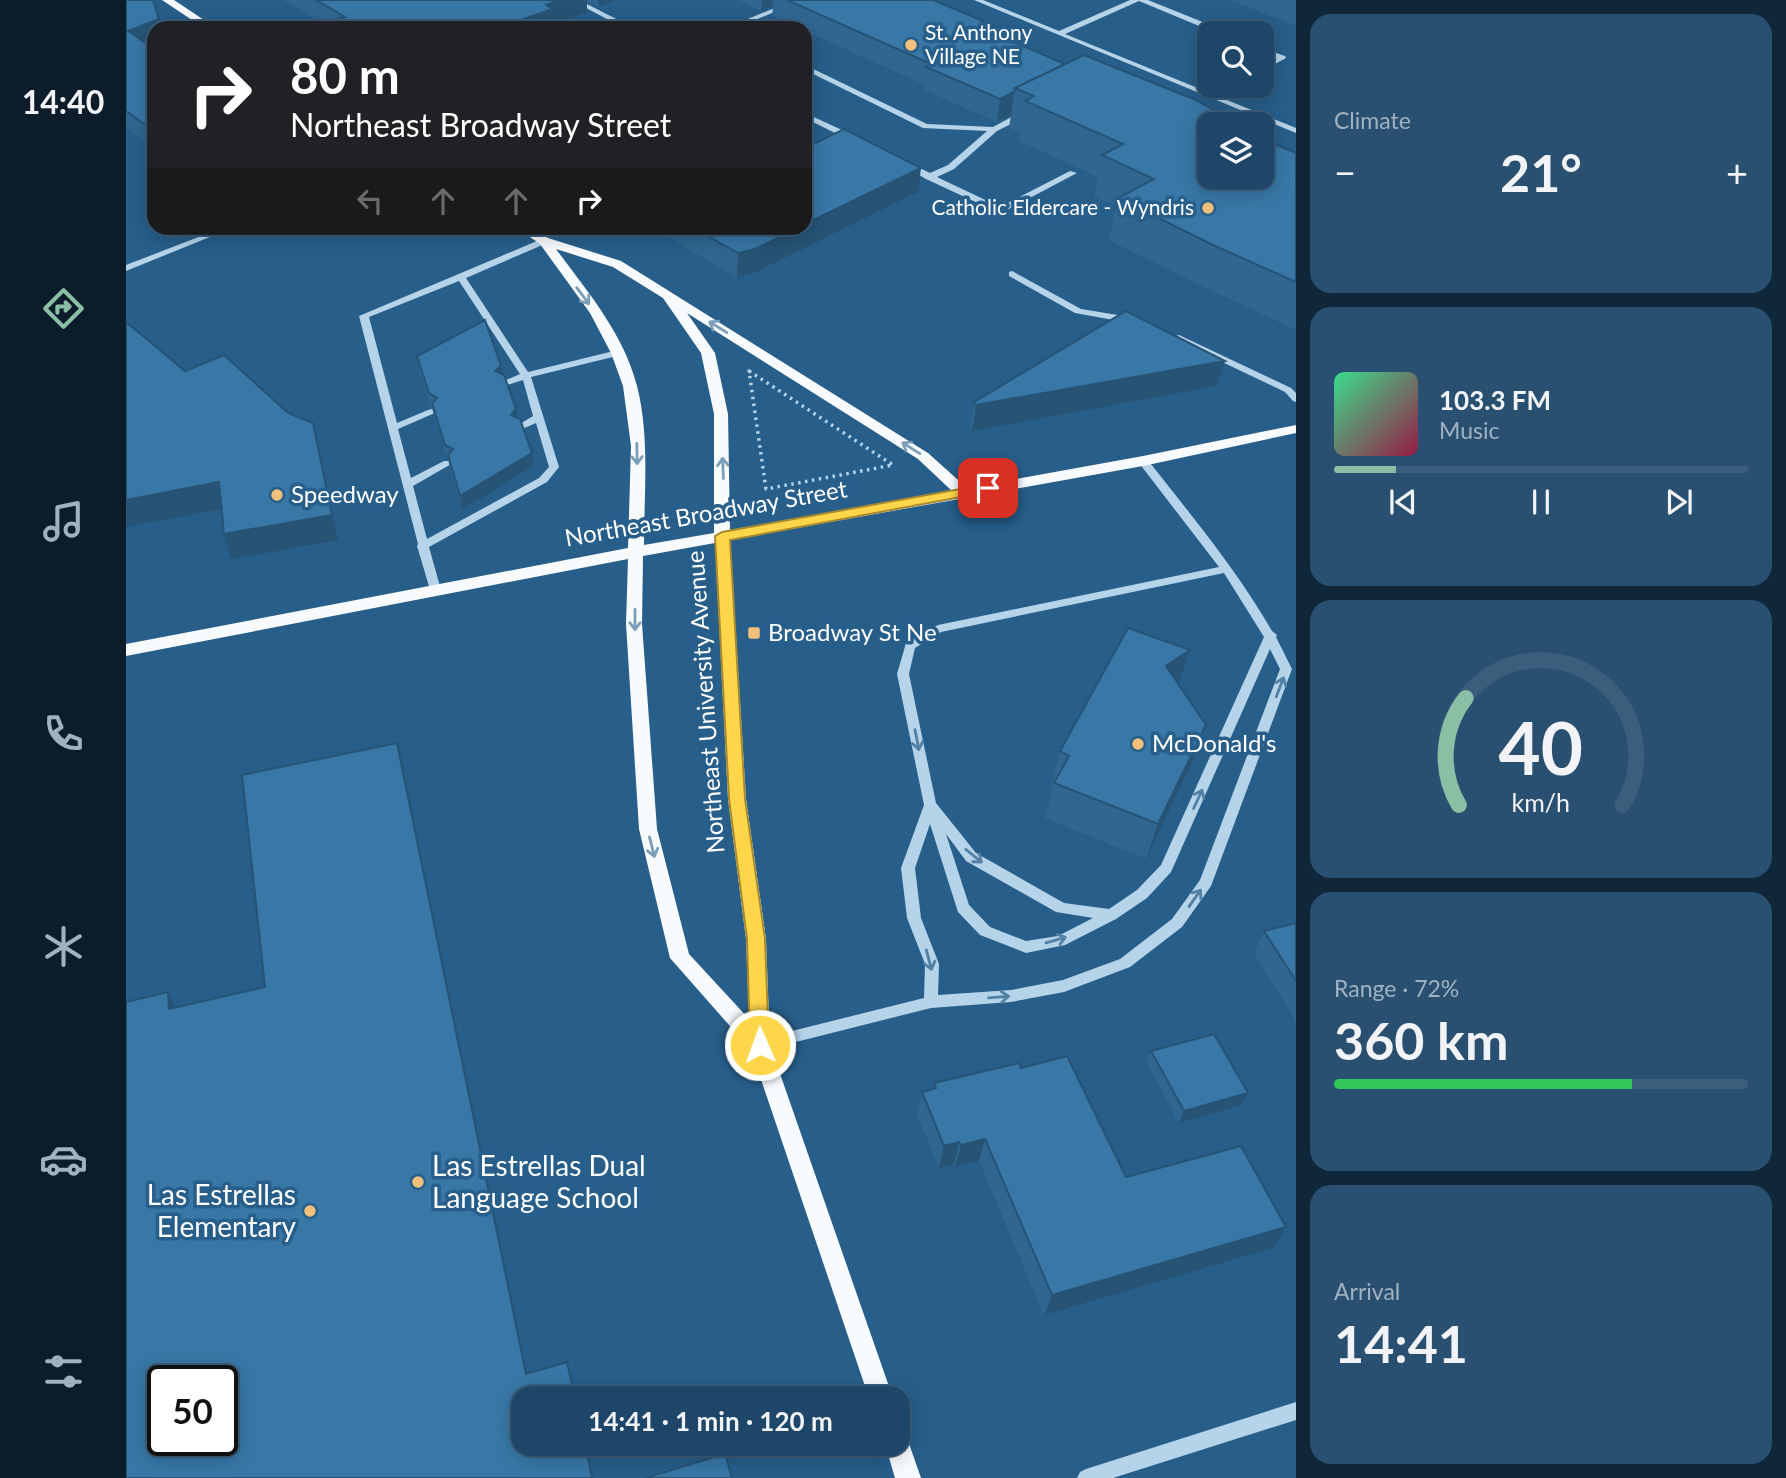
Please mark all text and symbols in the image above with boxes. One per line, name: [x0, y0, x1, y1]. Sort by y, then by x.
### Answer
place label: St. Anthony Village NE: [925, 19, 1032, 68]
map controls: [1197, 21, 1274, 189]
button: search: [1197, 21, 1274, 98]
marker: St. Anthony Village NE: [903, 37, 919, 53]
text: 80 m: [290, 46, 400, 104]
icon: right: [175, 49, 266, 140]
text: 14:40: [22, 82, 104, 121]
text: Northeast Broadway Street: [290, 105, 671, 144]
text: Climate: [1334, 106, 1411, 134]
button: layers: [1197, 112, 1274, 189]
text: 21°: [1500, 141, 1582, 203]
text: −: [1334, 149, 1356, 195]
text: +: [1726, 149, 1748, 195]
icon: left: [351, 182, 389, 220]
icon: ahead: [424, 182, 462, 220]
icon: ahead: [497, 182, 535, 220]
icon: right: [570, 182, 608, 220]
place label: Catholic Eldercare - Wyndris: [932, 194, 1194, 219]
marker: Catholic Eldercare - Wyndris: [1200, 200, 1216, 216]
icon: directions: [39, 284, 88, 333]
one-way arrow: [576, 287, 591, 305]
one-way arrow: [709, 319, 728, 334]
text: 103.3 FM: [1439, 384, 1551, 416]
text: Music: [1439, 416, 1499, 444]
one-way arrow: [901, 440, 921, 454]
one-way arrow: [631, 442, 644, 465]
one-way arrow: [716, 457, 729, 480]
pin: [958, 458, 1018, 518]
icon: arrive: [969, 469, 1007, 507]
street label: Northeast Broadway Street: [562, 473, 849, 552]
place label: Speedway: [291, 479, 399, 508]
icon: previous: [1384, 483, 1422, 521]
icon: pause: [1522, 483, 1560, 521]
icon: next: [1660, 483, 1698, 521]
marker: Speedway: [269, 487, 285, 503]
icon: music: [39, 497, 88, 546]
street label: Northeast University Avenue: [679, 550, 730, 854]
one-way arrow: [628, 608, 641, 631]
place label: Broadway St Ne: [768, 617, 937, 646]
marker: Broadway St Ne: [746, 625, 762, 641]
one-way arrow: [1274, 677, 1287, 699]
text: 40: [1499, 703, 1583, 791]
icon: phone: [39, 709, 88, 758]
one-way arrow: [911, 728, 924, 751]
place label: McDonald's: [1152, 728, 1276, 757]
marker: McDonald's: [1130, 736, 1146, 752]
text: km/h: [1512, 787, 1570, 817]
one-way arrow: [1192, 789, 1205, 810]
one-way arrow: [646, 835, 659, 858]
one-way arrow: [965, 848, 983, 864]
one-way arrow: [1188, 889, 1202, 908]
icon: climate: [39, 922, 88, 971]
one-way arrow: [1045, 933, 1067, 946]
one-way arrow: [923, 948, 936, 970]
text: Range · 72%: [1334, 974, 1459, 1002]
one-way arrow: [987, 990, 1010, 1003]
position arrow: [723, 1008, 797, 1082]
text: 360 km: [1334, 1009, 1508, 1071]
icon: car: [39, 1135, 88, 1184]
place label: Las Estrellas Dual Language School: [432, 1148, 646, 1214]
marker: Las Estrellas Dual Language School: [410, 1174, 426, 1190]
place label: Las Estrellas Elementary: [147, 1177, 297, 1243]
marker: Las Estrellas Elementary: [302, 1203, 318, 1219]
text: Arrival: [1334, 1277, 1400, 1305]
text: 14:41: [1334, 1312, 1468, 1374]
icon: filters: [39, 1347, 88, 1396]
speed limit sign: 50: [147, 1365, 238, 1456]
text: 14:41 · 1 min · 120 m: [588, 1405, 833, 1437]

